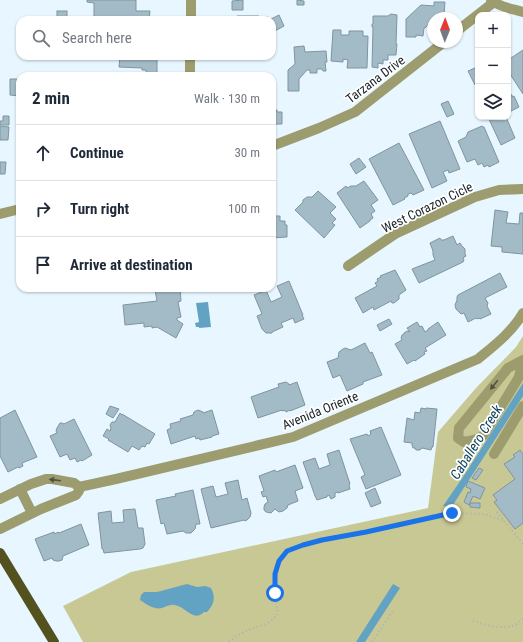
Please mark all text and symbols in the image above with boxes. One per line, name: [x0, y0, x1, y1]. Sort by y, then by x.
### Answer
north arrow: [427, 12, 463, 48]
map controls: [475, 12, 511, 120]
button: +: [475, 12, 511, 48]
search box: [16, 16, 276, 60]
icon: search: [30, 27, 52, 49]
text: Search here: [62, 29, 132, 47]
button: −: [475, 48, 511, 84]
street label: Tarzana Drive: [343, 52, 408, 106]
button: layers: [475, 84, 511, 120]
text: 2 min: [32, 88, 70, 108]
text: Walk · 130 m: [194, 91, 260, 106]
icon: ahead: [32, 142, 54, 164]
text: Continue: [70, 144, 124, 162]
text: 30 m: [234, 145, 260, 160]
street label: West Corazon Cicle: [379, 179, 475, 236]
icon: right: [32, 198, 54, 220]
text: Turn right: [70, 200, 129, 218]
text: 100 m: [228, 201, 260, 216]
icon: arrive: [32, 254, 54, 276]
text: Arrive at destination: [70, 256, 193, 274]
one-way arrow: [490, 380, 499, 391]
street label: Avenida Oriente: [280, 388, 360, 433]
water label: Caballero Creek: [447, 401, 506, 482]
one-way arrow: [49, 477, 61, 483]
route end: [443, 504, 461, 522]
route start: [266, 584, 284, 602]

